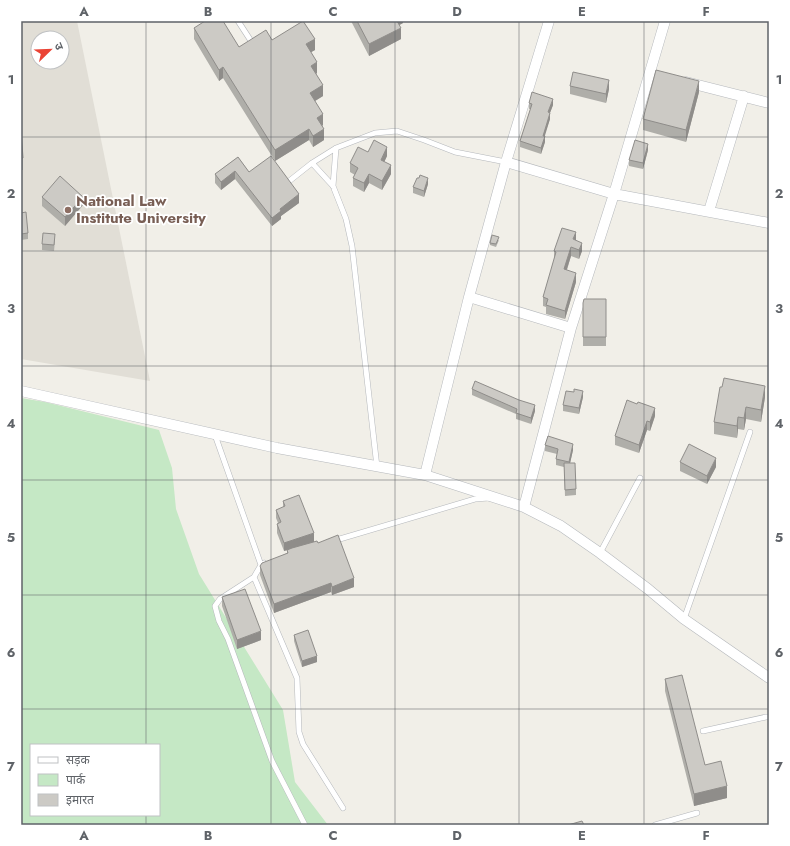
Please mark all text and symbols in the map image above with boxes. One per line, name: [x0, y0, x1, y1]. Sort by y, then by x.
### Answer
text: A: [78, 2, 89, 21]
text: B: [204, 2, 213, 21]
text: C: [328, 2, 338, 21]
text: D: [452, 2, 462, 21]
text: E: [578, 2, 586, 21]
text: F: [702, 2, 710, 21]
north arrow: [30, 30, 70, 70]
text: उ: [51, 40, 68, 53]
text: 1: [8, 70, 14, 89]
text: 1: [776, 70, 782, 89]
text: 2: [7, 184, 15, 203]
text: 2: [775, 184, 783, 203]
place label: National Law Institute University: [76, 190, 206, 229]
marker: National Law Institute University: [63, 205, 73, 215]
text: 3: [7, 299, 15, 318]
text: 3: [775, 299, 783, 318]
text: 4: [6, 414, 16, 433]
text: 4: [774, 414, 784, 433]
text: 5: [7, 528, 15, 547]
text: 5: [775, 528, 783, 547]
text: 6: [7, 643, 16, 662]
text: 6: [775, 643, 784, 662]
legend: [30, 744, 160, 816]
text: सड़क: [66, 751, 91, 769]
text: 7: [7, 757, 15, 776]
text: 7: [775, 757, 783, 776]
text: पार्क: [66, 771, 86, 789]
text: इमारत: [66, 791, 95, 809]
text: A: [78, 826, 89, 845]
text: B: [204, 826, 213, 845]
text: C: [328, 826, 338, 845]
text: D: [452, 826, 462, 845]
text: E: [578, 826, 586, 845]
text: F: [702, 826, 710, 845]

